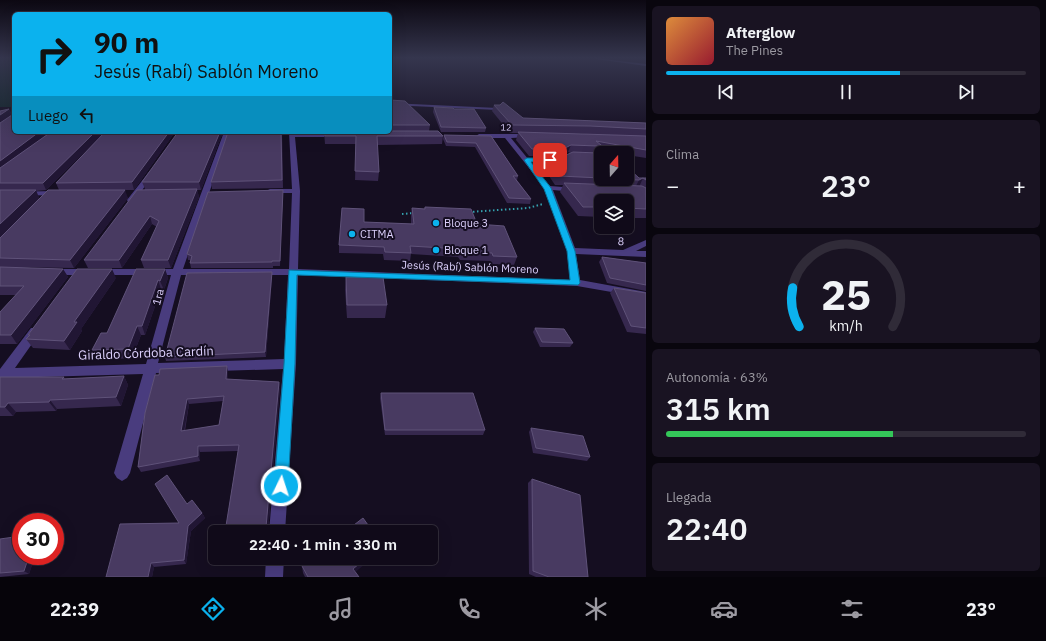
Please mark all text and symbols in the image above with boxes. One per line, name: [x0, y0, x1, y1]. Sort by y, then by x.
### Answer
text: Afterglow: [726, 23, 795, 42]
text: 90 m: [94, 24, 159, 61]
icon: right: [28, 28, 80, 80]
text: The Pines: [726, 42, 783, 59]
text: Jesús (Rabí) Sablón Moreno: [94, 60, 319, 83]
icon: previous: [715, 81, 737, 103]
icon: pause: [835, 81, 857, 103]
icon: next: [955, 81, 977, 103]
icon: left: [76, 104, 98, 126]
text: Luego: [28, 106, 68, 125]
street label: 12: [500, 121, 512, 133]
pin: [533, 143, 567, 177]
north arrow: [594, 146, 634, 186]
map controls: [594, 146, 634, 234]
text: Clima: [666, 146, 699, 163]
icon: arrive: [539, 149, 561, 171]
text: 23°: [821, 166, 871, 205]
text: −: [666, 171, 679, 200]
text: +: [1013, 171, 1026, 200]
button: layers: [594, 194, 634, 234]
place label: Bloque 3: [444, 216, 488, 230]
marker: Bloque 3: [431, 218, 441, 228]
place label: CITMA: [360, 227, 393, 241]
marker: CITMA: [347, 229, 357, 239]
street label: 8: [617, 234, 625, 248]
place label: Bloque 1: [444, 243, 489, 257]
marker: Bloque 1: [431, 245, 441, 255]
street label: Jesús (Rabí) Sablón Moreno: [401, 258, 539, 276]
text: 25: [821, 266, 871, 320]
street label: 1ra: [149, 287, 167, 307]
text: km/h: [829, 315, 863, 334]
street label: Giraldo Córdoba Cardín: [78, 342, 214, 364]
text: Autonomía · 63%: [666, 369, 768, 386]
text: 315 km: [666, 389, 771, 428]
position arrow: [260, 465, 302, 507]
text: Llegada: [666, 489, 711, 506]
text: 22:40: [666, 509, 748, 548]
speed limit sign: 30: [12, 513, 64, 565]
text: 22:40 · 1 min · 330 m: [249, 535, 397, 554]
icon: directions: [199, 595, 227, 623]
icon: music: [327, 595, 355, 623]
icon: phone: [455, 595, 483, 623]
icon: climate: [582, 595, 610, 623]
icon: car: [710, 595, 738, 623]
icon: filters: [838, 595, 866, 623]
text: 22:39: [50, 598, 99, 621]
text: 23°: [966, 598, 996, 621]

